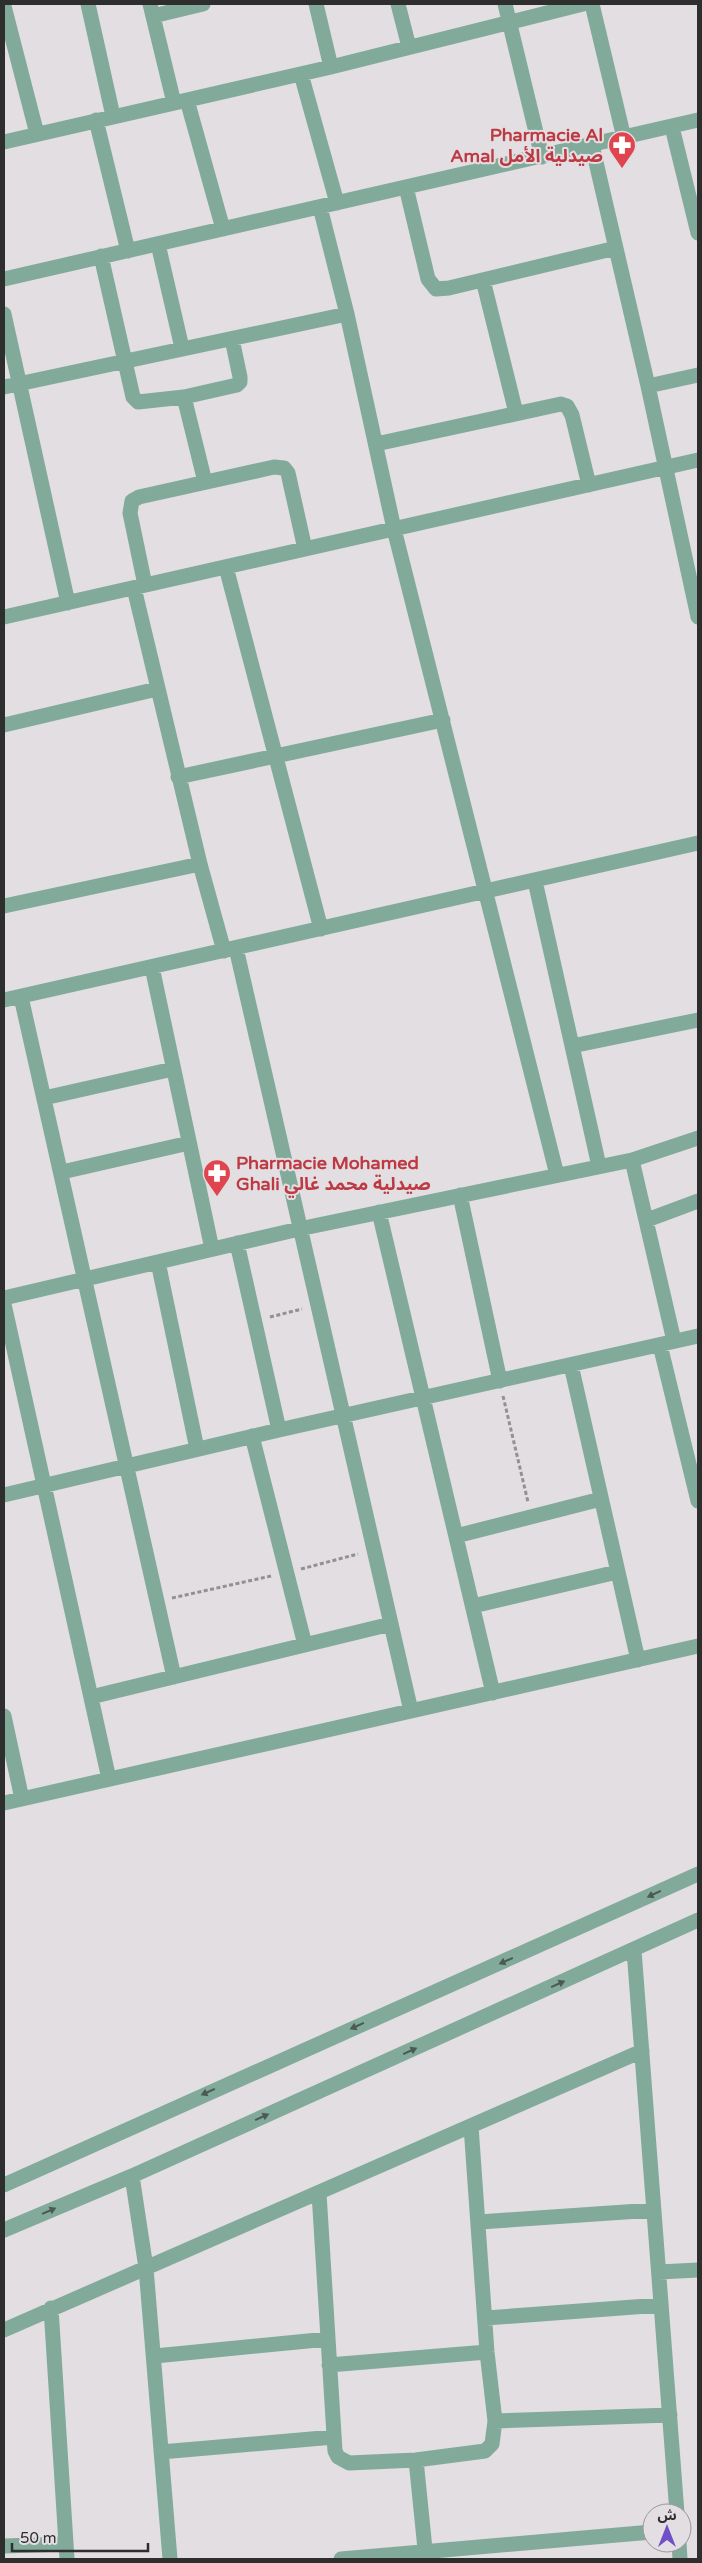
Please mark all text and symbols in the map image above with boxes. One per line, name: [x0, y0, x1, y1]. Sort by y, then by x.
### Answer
place label: Pharmacie Al Amal صيدلية الأمل: [450, 124, 603, 167]
pharmacy icon: Pharmacie Al Amal صيدلية الأمل: [607, 130, 637, 169]
place label: Pharmacie Mohamed Ghali صيدلية محمد غالي: [236, 1152, 431, 1198]
pharmacy icon: Pharmacie Mohamed Ghali صيدلية محمد غالي: [202, 1158, 232, 1197]
one-way arrow: [647, 1891, 661, 1899]
one-way arrow: [499, 1957, 513, 1965]
one-way arrow: [551, 1980, 565, 1988]
one-way arrow: [350, 2022, 364, 2030]
one-way arrow: [403, 2046, 417, 2054]
one-way arrow: [201, 2089, 215, 2097]
one-way arrow: [254, 2113, 269, 2122]
one-way arrow: [42, 2207, 57, 2215]
north arrow: [642, 2503, 692, 2553]
text: ش: [657, 2507, 677, 2524]
scale bar: [12, 2520, 149, 2552]
text: 50 m: [20, 2529, 57, 2547]

